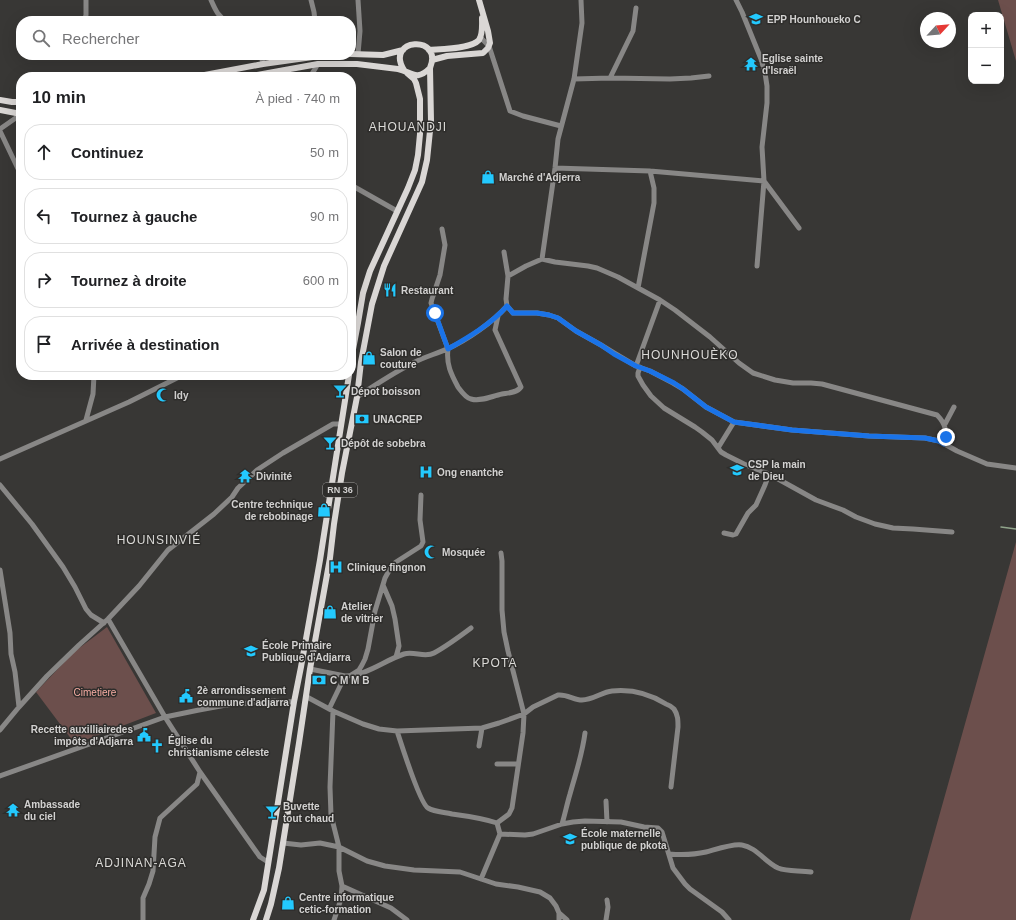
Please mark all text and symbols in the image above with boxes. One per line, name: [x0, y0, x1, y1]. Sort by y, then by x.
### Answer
school or university icon: EPP Hounhoueko C: [748, 11, 764, 27]
north arrow: [920, 12, 956, 48]
map controls: [968, 12, 1004, 84]
button: +: [968, 12, 1004, 48]
place label: EPP Hounhoueko C: [767, 14, 861, 25]
search box: [16, 16, 356, 60]
icon: search: [30, 27, 52, 49]
text: Rechercher: [62, 30, 140, 47]
button: −: [968, 48, 1004, 84]
place label: Eglise sainte d'Israël: [762, 53, 824, 76]
temple icon: Eglise sainte d'Israël: [743, 56, 759, 72]
text: 10 min: [32, 88, 86, 107]
text: À pied · 740 m: [255, 91, 340, 106]
district label: AHOUANDJI: [369, 120, 447, 134]
icon: ahead: [33, 141, 55, 163]
text: Continuez: [71, 144, 144, 161]
text: 50 m: [310, 145, 339, 160]
shop icon: Marché d'Adjerra: [480, 169, 496, 185]
place label: Marché d'Adjerra: [499, 172, 581, 183]
icon: left: [33, 205, 55, 227]
text: Tournez à gauche: [71, 208, 197, 225]
text: 90 m: [310, 209, 339, 224]
icon: right: [33, 269, 55, 291]
text: Tournez à droite: [71, 272, 187, 289]
text: 600 m: [303, 273, 339, 288]
restaurant icon: Restaurant: [382, 282, 398, 298]
place label: Restaurant: [401, 285, 454, 296]
route start: [426, 304, 444, 322]
icon: arrive: [33, 333, 55, 355]
text: Arrivée à destination: [71, 336, 219, 353]
place label: Salon de couture: [380, 347, 422, 370]
district label: HOUNHOUÈKO: [641, 347, 739, 362]
shop icon: Salon de couture: [361, 350, 377, 366]
bar icon: Dépot boisson: [332, 383, 348, 399]
place label: Dépot boisson: [351, 386, 420, 397]
mosque icon: Idy: [155, 387, 171, 403]
place label: Idy: [174, 390, 189, 401]
bank icon: UNACREP: [354, 411, 370, 427]
place label: UNACREP: [373, 414, 423, 425]
route end: [937, 428, 955, 446]
bar icon: Dépôt de sobebra: [322, 435, 338, 451]
place label: Dépôt de sobebra: [341, 438, 426, 449]
place label: CSP la main de Dieu: [748, 459, 806, 482]
school or university icon: CSP la main de Dieu: [729, 462, 745, 478]
hospital icon: Ong enantche: [418, 464, 434, 480]
place label: Ong enantche: [437, 467, 504, 478]
temple icon: Divinité: [237, 468, 253, 484]
place label: Divinité: [256, 471, 293, 482]
road number: RN 36: [323, 483, 357, 497]
place label: Centre technique de rebobinage: [231, 499, 313, 522]
shop icon: Centre technique de rebobinage: [316, 502, 332, 518]
district label: HOUNSINVIÉ: [117, 532, 201, 547]
mosque icon: Mosquée: [423, 544, 439, 560]
place label: Mosquée: [442, 547, 486, 558]
hospital icon: Clinique fingnon: [328, 559, 344, 575]
place label: Clinique fingnon: [347, 562, 426, 573]
place label: Atelier de vitrier: [341, 601, 383, 624]
shop icon: Atelier de vitrier: [322, 604, 338, 620]
place label: École Primaire Publique d'Adjarra: [262, 639, 351, 663]
school or university icon: École Primaire Publique d'Adjarra: [243, 643, 259, 659]
district label: KPOTA: [473, 656, 517, 670]
bank icon: C M M B: [311, 672, 327, 688]
place label: C M M B: [330, 675, 369, 686]
place label: 2è arrondissement commune d'adjarra: [197, 685, 289, 708]
park label: Cimetiere: [74, 687, 117, 698]
public building icon: 2è arrondissement commune d'adjarra: [178, 688, 194, 704]
place label: Recette auxilliairedes impôts d'Adjarra: [31, 724, 133, 747]
public building icon: Recette auxilliairedes impôts d'Adjarra: [136, 727, 152, 743]
place label: Église du christianisme céleste: [168, 734, 270, 758]
church icon: Église du christianisme céleste: [149, 738, 165, 754]
place label: Ambassade du ciel: [24, 799, 81, 822]
place label: Buvette tout chaud: [283, 801, 334, 824]
temple icon: Ambassade du ciel: [5, 802, 21, 818]
bar icon: Buvette tout chaud: [264, 804, 280, 820]
place label: École maternelle publique de pkota: [581, 827, 667, 851]
school or university icon: École maternelle publique de pkota: [562, 831, 578, 847]
district label: ADJINAN-AGA: [95, 856, 187, 870]
place label: Centre informatique cetic-formation: [299, 892, 394, 915]
shop icon: Centre informatique cetic-formation: [280, 895, 296, 911]

